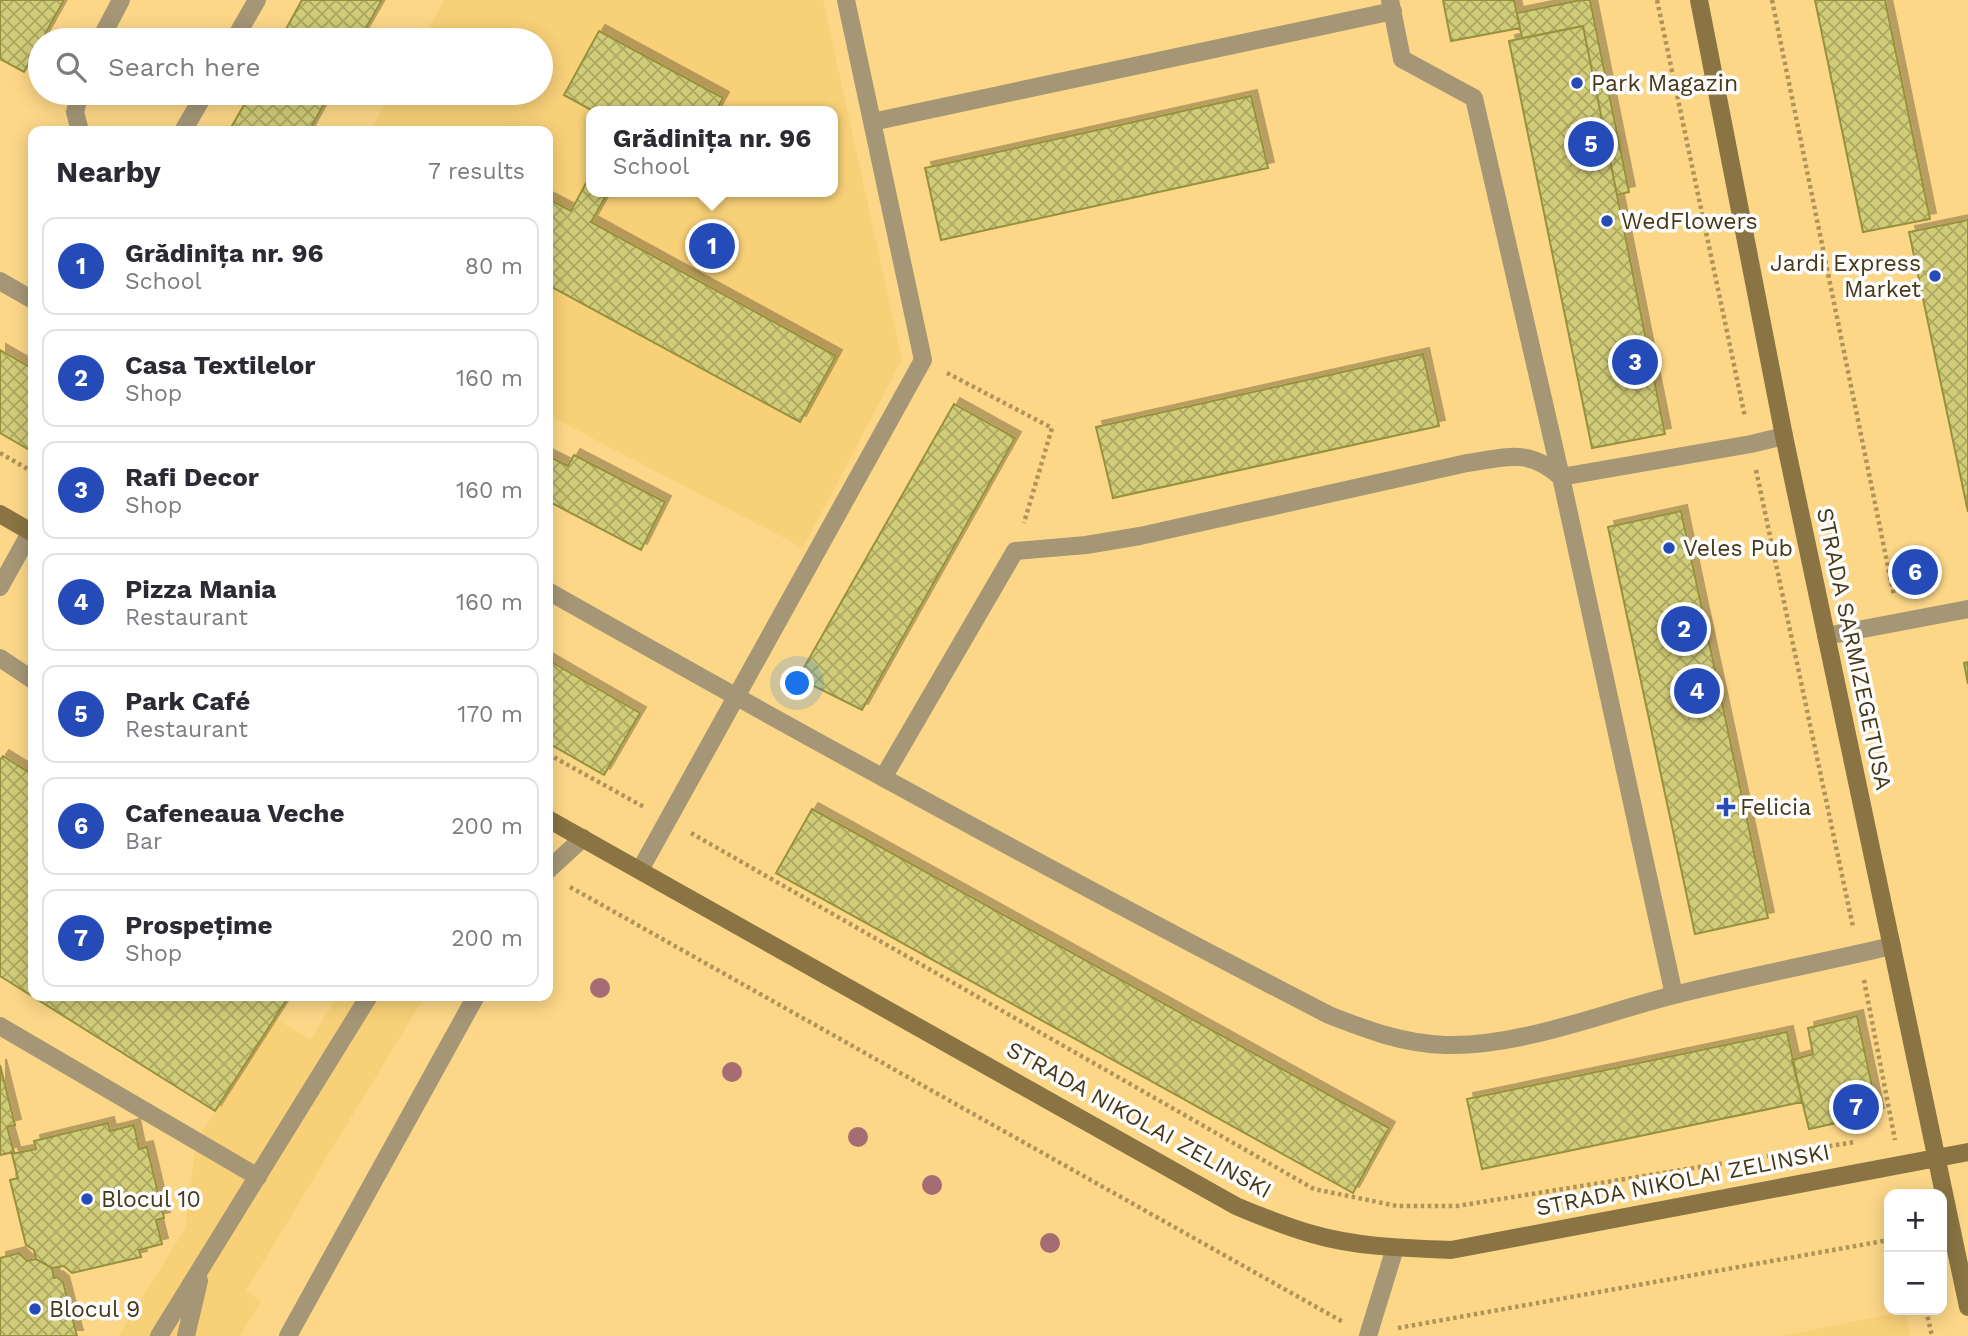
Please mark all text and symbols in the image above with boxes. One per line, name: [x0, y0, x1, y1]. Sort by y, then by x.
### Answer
search box: [28, 28, 553, 105]
icon: search: [52, 48, 90, 86]
text: Search here: [108, 52, 260, 82]
place label: Park Magazin: [1591, 70, 1738, 97]
marker: Park Magazin: [1569, 75, 1585, 91]
popup: [586, 106, 838, 197]
pin: 5: [1568, 118, 1614, 170]
text: Grădinița nr. 96: [613, 123, 811, 153]
text: School: [613, 153, 689, 180]
text: Nearby: [56, 154, 161, 189]
text: 7 results: [428, 158, 525, 185]
place label: WedFlowers: [1621, 208, 1758, 235]
marker: WedFlowers: [1599, 213, 1615, 229]
pin: 1: [689, 220, 735, 272]
text: Grădinița nr. 96: [125, 238, 324, 268]
place label: Jardi Express Market: [1770, 250, 1921, 303]
text: 1: [76, 253, 86, 280]
text: 80 m: [465, 253, 523, 280]
text: School: [125, 268, 202, 295]
marker: Jardi Express Market: [1927, 268, 1943, 284]
pin: 3: [1612, 336, 1658, 388]
text: Casa Textilelor: [125, 350, 315, 380]
text: 2: [74, 365, 88, 392]
text: 160 m: [456, 365, 523, 392]
text: Shop: [125, 380, 182, 407]
text: Rafi Decor: [125, 462, 259, 492]
text: 3: [74, 477, 88, 504]
text: 160 m: [456, 477, 523, 504]
text: Shop: [125, 492, 182, 519]
street label: STRADA SARMIZEGETUSA: [1811, 505, 1897, 793]
place label: Veles Pub: [1683, 535, 1793, 562]
marker: Veles Pub: [1661, 540, 1677, 556]
pin: 6: [1892, 546, 1938, 598]
text: Pizza Mania: [125, 574, 276, 604]
text: 4: [74, 589, 88, 616]
text: 160 m: [456, 589, 523, 616]
pin: 2: [1661, 603, 1707, 655]
text: Restaurant: [125, 604, 248, 631]
pin: 4: [1674, 665, 1720, 717]
your location: [780, 666, 814, 700]
text: Park Café: [125, 686, 250, 716]
text: 5: [74, 701, 88, 728]
text: 170 m: [458, 701, 523, 728]
text: Restaurant: [125, 716, 248, 743]
place label: Felicia: [1740, 794, 1811, 821]
text: Cafeneaua Veche: [125, 798, 344, 828]
marker: Felicia: [1718, 799, 1734, 815]
text: 6: [74, 813, 88, 840]
text: 200 m: [451, 813, 523, 840]
text: Bar: [125, 828, 162, 855]
text: Prospețime: [125, 910, 272, 940]
text: 7: [74, 925, 88, 952]
text: 200 m: [451, 925, 523, 952]
text: Shop: [125, 940, 182, 967]
street label: STRADA NIKOLAI ZELINSKI: [1002, 1036, 1276, 1204]
pin: 7: [1833, 1081, 1879, 1133]
street label: STRADA NIKOLAI ZELINSKI: [1534, 1138, 1832, 1222]
place label: Blocul 10: [101, 1186, 201, 1213]
map controls: [1884, 1189, 1947, 1315]
button: +: [1884, 1189, 1947, 1252]
marker: Blocul 10: [79, 1191, 95, 1207]
button: −: [1884, 1252, 1947, 1315]
place label: Blocul 9: [49, 1296, 140, 1323]
marker: Blocul 9: [27, 1301, 43, 1317]

